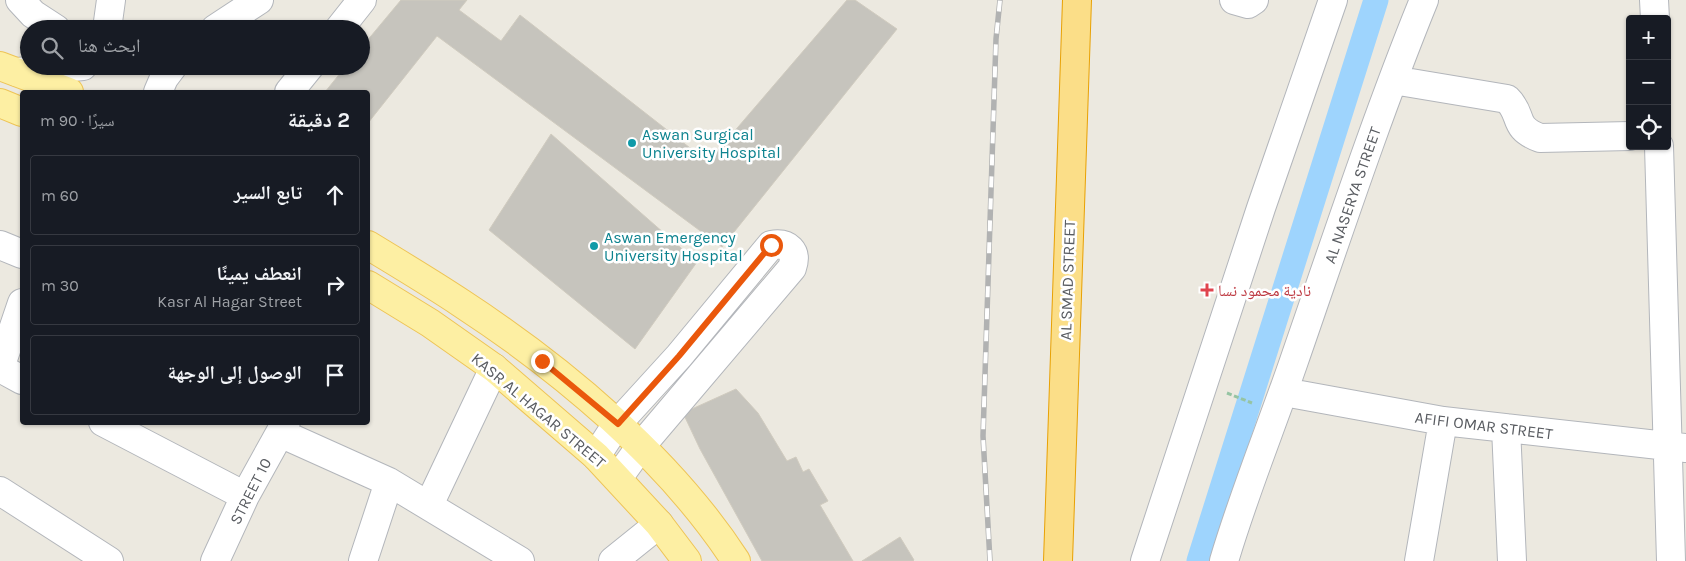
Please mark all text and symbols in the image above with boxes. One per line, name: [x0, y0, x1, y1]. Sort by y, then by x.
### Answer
map controls: [1626, 15, 1671, 150]
button: +: [1626, 15, 1671, 60]
search box: [20, 20, 370, 75]
icon: search: [38, 34, 66, 62]
text: ابحث هنا: [78, 35, 140, 57]
button: −: [1626, 60, 1671, 105]
button: locate: [1626, 105, 1671, 150]
text: 2 دقيقة: [288, 108, 350, 132]
text: سيرًا · 90 m: [40, 111, 115, 130]
street label: AL NASERYA STREET: [1320, 124, 1385, 266]
place label: Aswan Surgical University Hospital: [642, 125, 781, 162]
marker: Aswan Surgical University Hospital: [626, 137, 638, 149]
icon: ahead: [321, 181, 349, 209]
text: تابع السير: [234, 182, 302, 204]
text: 60 m: [41, 186, 78, 205]
street label: AL SMAD STREET: [1056, 219, 1079, 341]
place label: Aswan Emergency University Hospital: [604, 228, 743, 265]
route start: [760, 234, 783, 257]
marker: Aswan Emergency University Hospital: [588, 240, 600, 252]
text: انعطف يمينًا: [217, 263, 302, 285]
icon: right: [321, 271, 349, 299]
text: 30 m: [41, 276, 79, 295]
place label: نادية محمود نسا: [1218, 281, 1311, 300]
marker: نادية محمود نسا: [1200, 283, 1214, 297]
text: Kasr Al Hagar Street: [157, 292, 302, 311]
street label: KASR AL HAGAR STREET: [468, 349, 610, 472]
route end: [531, 350, 554, 373]
icon: arrive: [321, 361, 349, 389]
text: الوصول إلى الوجهة: [167, 362, 302, 384]
street label: AFIFI OMAR STREET: [1414, 408, 1554, 443]
street label: STREET 10: [226, 455, 275, 528]

